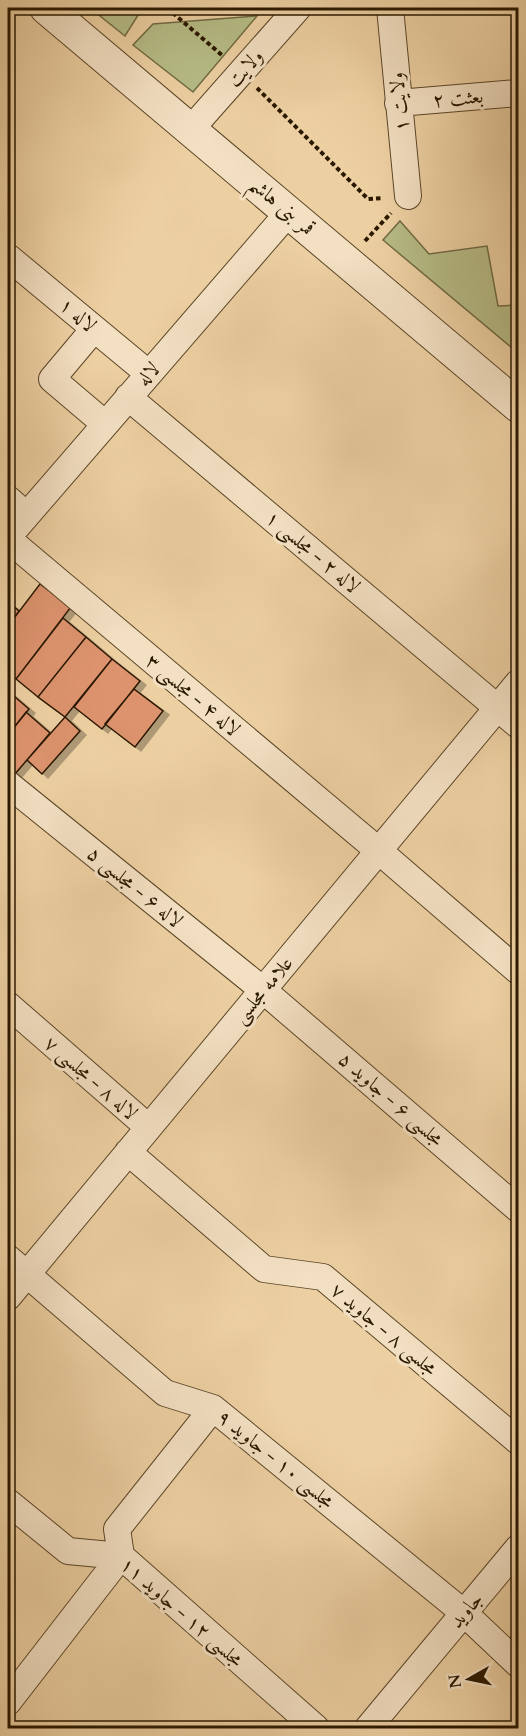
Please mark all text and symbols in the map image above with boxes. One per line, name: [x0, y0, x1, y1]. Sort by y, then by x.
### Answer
street label: ولایت: [221, 43, 269, 93]
street label: ولایت ۱: [382, 71, 416, 133]
street label: بعثت ۲: [432, 82, 484, 114]
street label: قمر بنی هاشم: [240, 171, 320, 246]
street label: لاله ۱: [54, 292, 102, 338]
street label: لاله: [130, 356, 166, 392]
street label: لاله ۲ - مجلسی ۱: [259, 504, 366, 600]
street label: لاله ۴ - مجلسی ۳: [139, 647, 246, 743]
street label: لاله ۶ - مجلسی ۵: [81, 840, 188, 935]
street label: علامه مجلسی: [227, 950, 300, 1030]
street label: لاله ۸ - مجلسی ۷: [38, 1030, 144, 1127]
street label: مجلسی ۶ - جاوید ۵: [332, 1046, 449, 1153]
street label: مجلسی ۸ - جاوید ۷: [324, 1276, 443, 1382]
street label: مجلسی ۱۰ - جاوید ۹: [211, 1403, 340, 1515]
street label: مجلسی ۱۲ - جاوید ۱۱: [114, 1551, 249, 1674]
street label: جاوید: [443, 1586, 489, 1634]
north arrow: [439, 1649, 499, 1709]
text: N: [443, 1673, 467, 1690]

